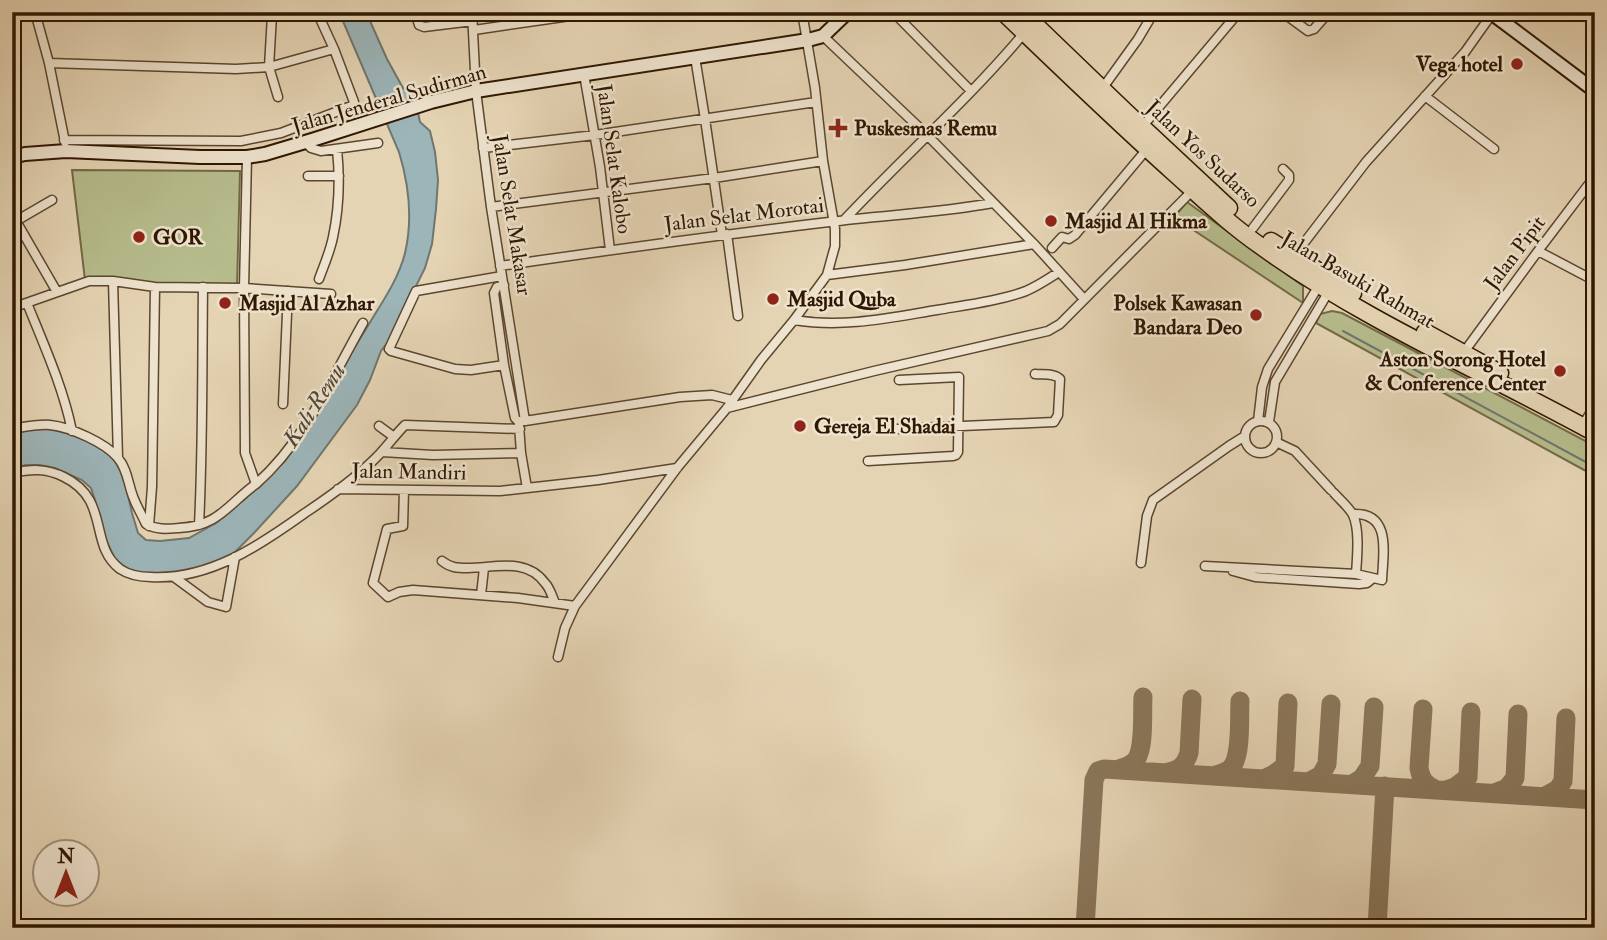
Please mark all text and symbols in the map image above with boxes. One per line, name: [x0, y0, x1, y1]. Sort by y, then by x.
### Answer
place label: Vega hotel: [1415, 51, 1504, 78]
marker: Vega hotel: [1509, 56, 1525, 72]
street label: Jalan Jenderal Sudirman: [288, 58, 489, 140]
street label: Jalan Selat Kalobo: [590, 81, 638, 236]
street label: Jalan Yos Sudarso: [1139, 93, 1266, 214]
place label: Puskesmas Remu: [854, 115, 997, 142]
marker: Puskesmas Remu: [828, 118, 848, 138]
street label: Jalan Selat Makasar: [486, 132, 538, 298]
street label: Jalan Selat Morotai: [662, 192, 826, 238]
place label: Masjid Al Hikma: [1064, 208, 1208, 235]
street label: Jalan Pipit: [1478, 210, 1552, 296]
marker: Masjid Al Hikma: [1043, 213, 1059, 229]
place label: GOR: [153, 224, 204, 251]
street label: Jalan Basuki Rahmat: [1276, 225, 1440, 335]
marker: GOR: [131, 229, 147, 245]
place label: Masjid Quba: [786, 286, 897, 313]
place label: Masjid Al Azhar: [238, 290, 375, 317]
place label: Polsek Kawasan Bandara Deo: [1113, 290, 1242, 341]
marker: Masjid Quba: [765, 291, 781, 307]
marker: Masjid Al Azhar: [217, 295, 233, 311]
marker: Polsek Kawasan Bandara Deo: [1248, 307, 1264, 323]
place label: Aston Sorong Hotel & Conference Center: [1365, 346, 1547, 397]
water label: Kali Remu: [276, 358, 352, 453]
marker: Aston Sorong Hotel & Conference Center: [1552, 363, 1568, 379]
place label: Gereja El Shadai: [814, 413, 956, 440]
marker: Gereja El Shadai: [792, 418, 808, 434]
street label: Jalan Mandiri: [350, 457, 467, 487]
north arrow: [32, 838, 102, 908]
text: N: [56, 845, 75, 869]

